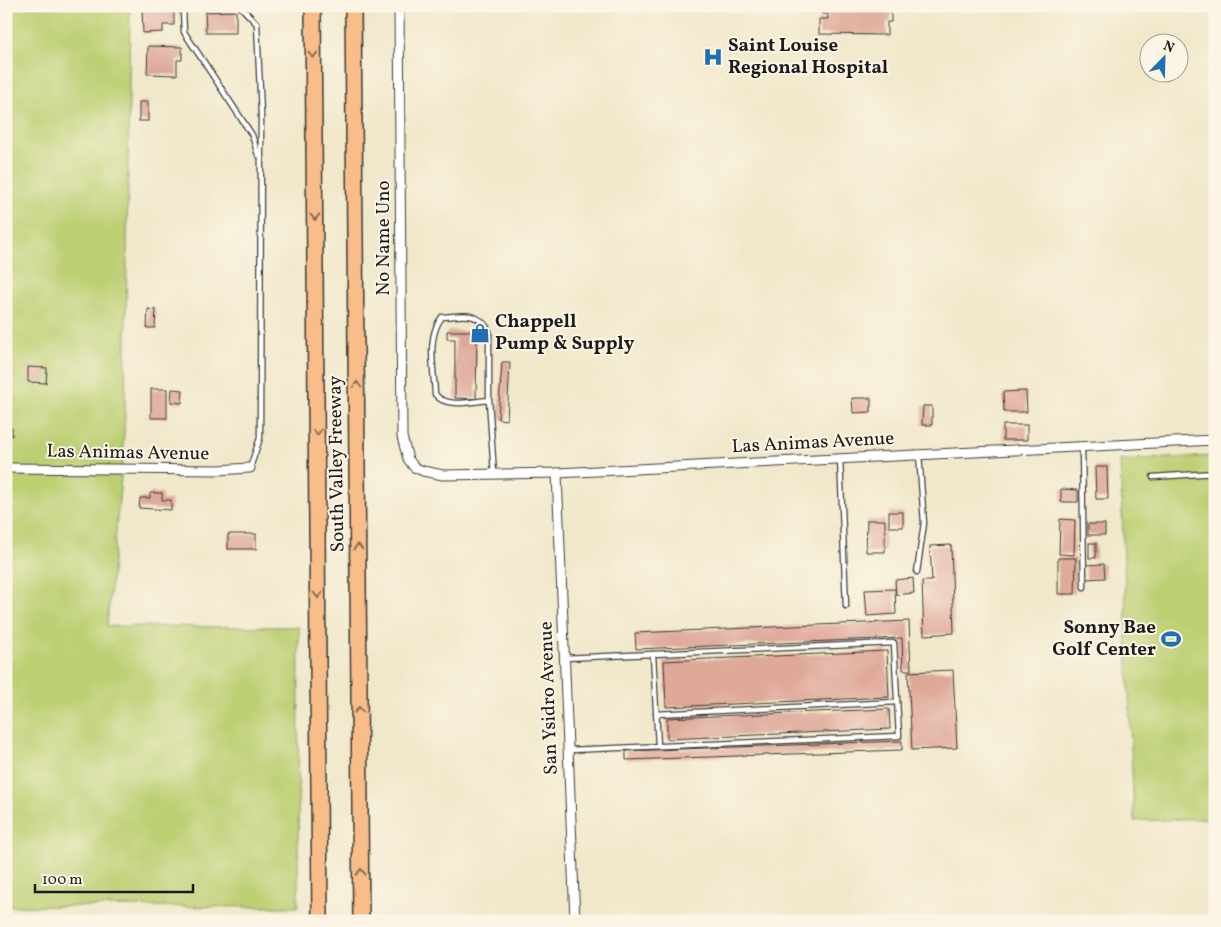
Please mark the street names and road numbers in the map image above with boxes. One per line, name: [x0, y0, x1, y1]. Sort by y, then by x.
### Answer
street label: No Name Uno: [371, 180, 397, 296]
street label: South Valley Freeway: [322, 375, 352, 553]
street label: Las Animas Avenue: [731, 426, 895, 460]
street label: Las Animas Avenue: [46, 439, 210, 467]
street label: San Ysidro Avenue: [533, 621, 565, 775]

